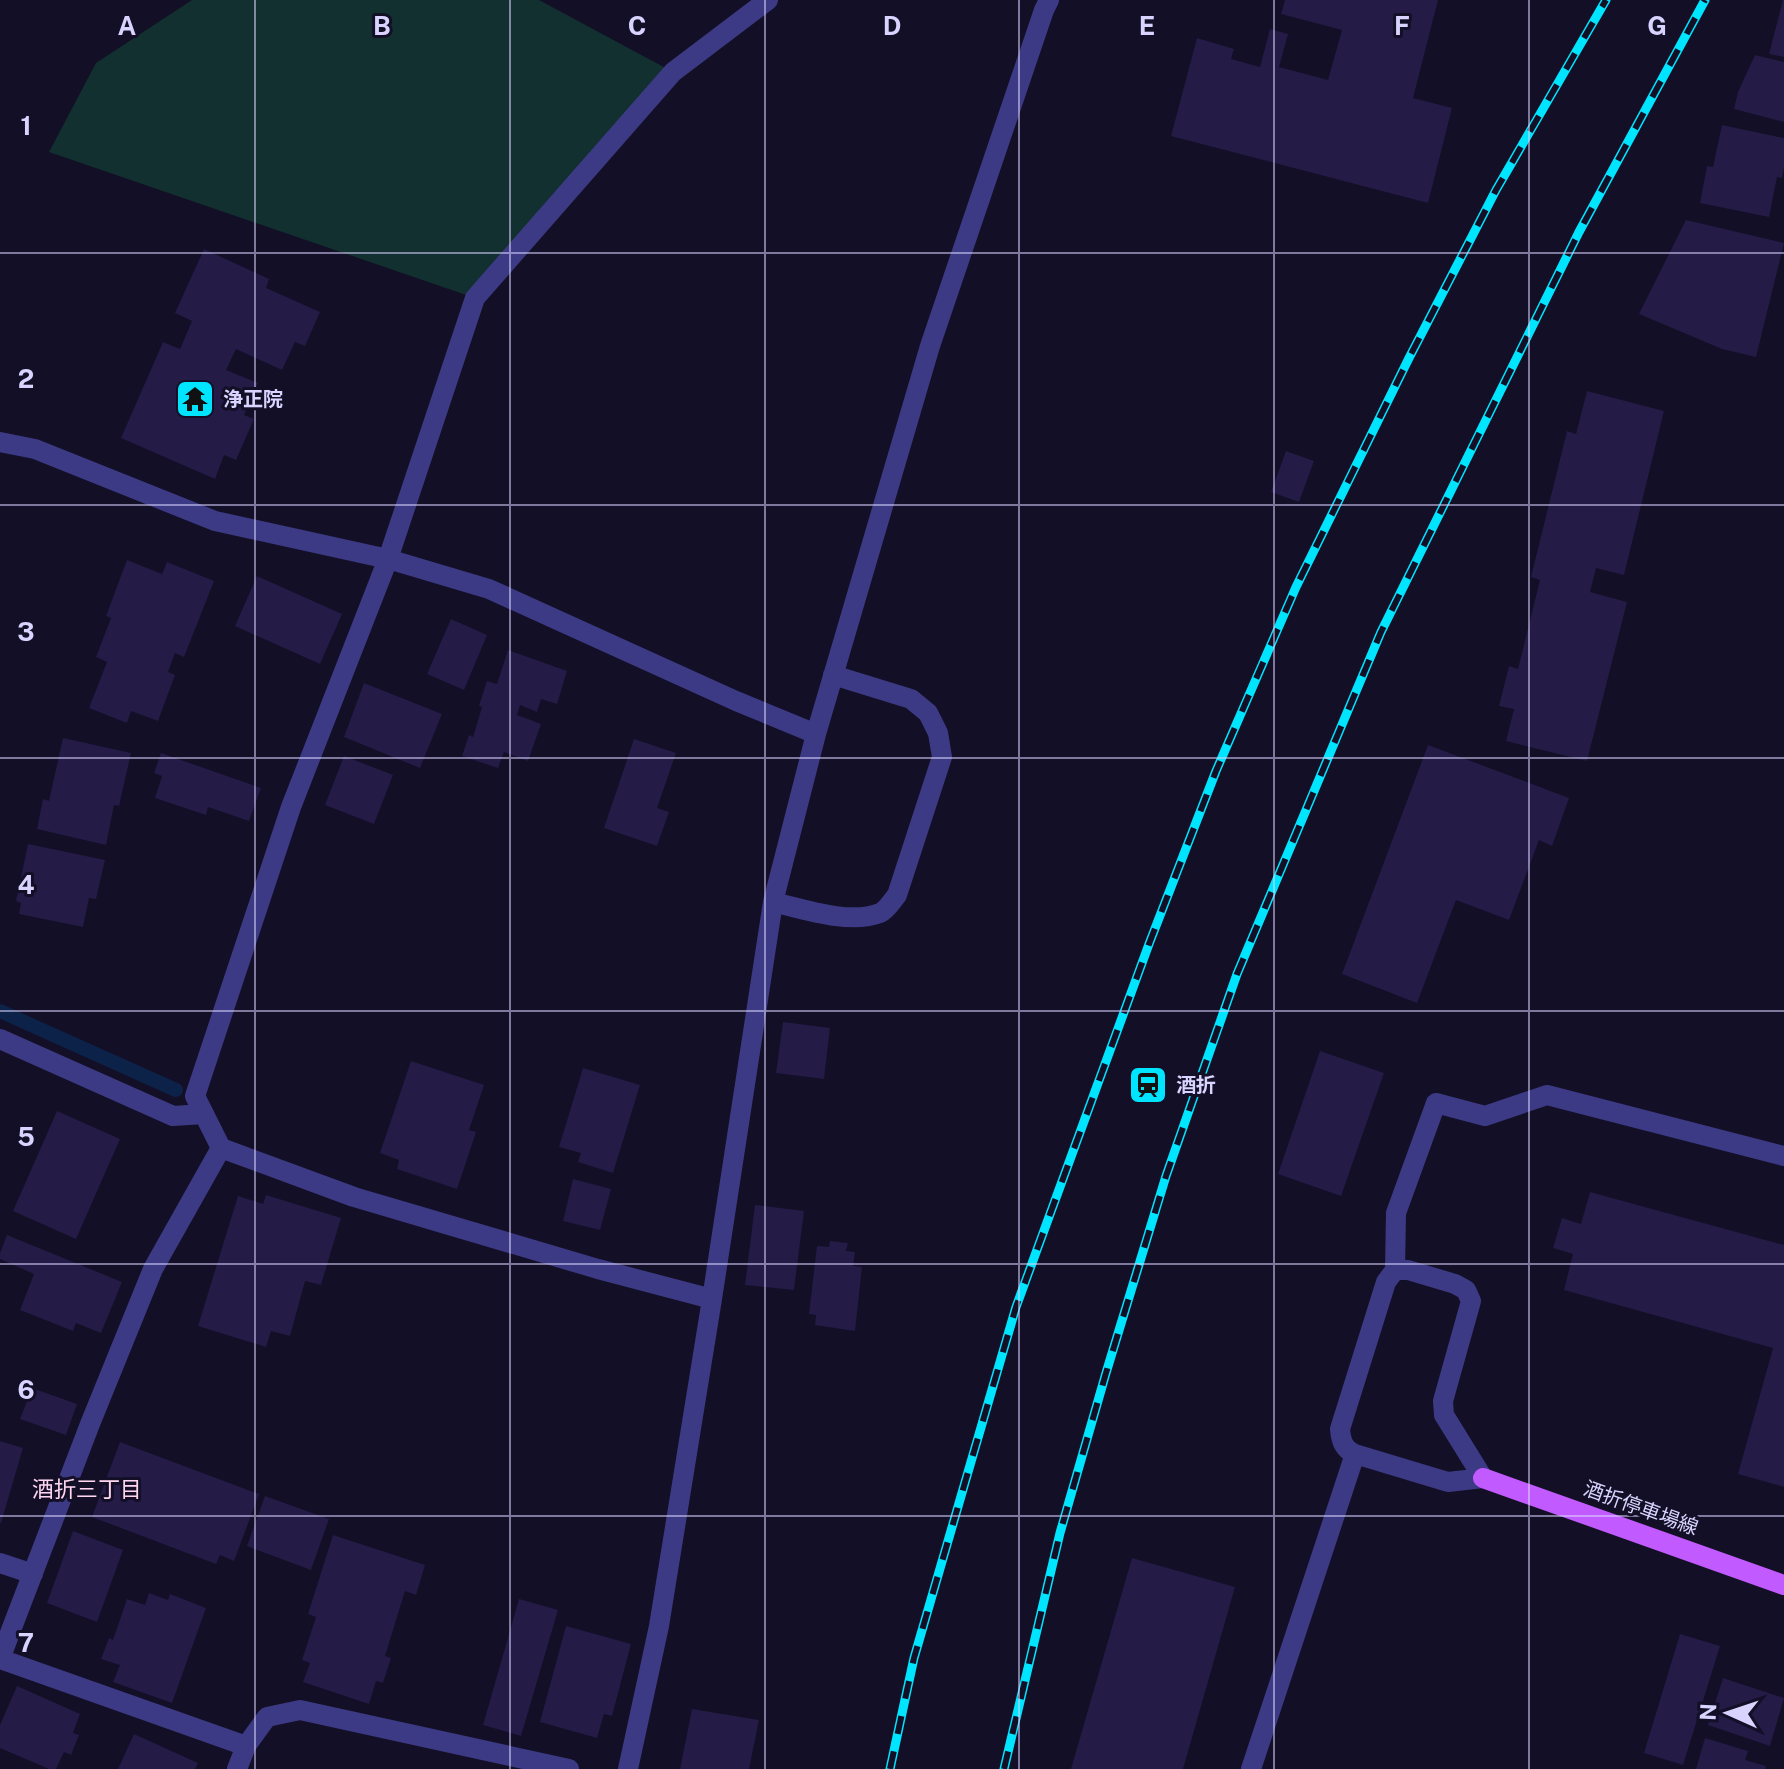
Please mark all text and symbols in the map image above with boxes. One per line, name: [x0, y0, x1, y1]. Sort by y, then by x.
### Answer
text: A: [118, 10, 137, 41]
text: B: [373, 10, 391, 41]
text: C: [628, 10, 646, 41]
text: D: [883, 10, 901, 41]
text: E: [1139, 10, 1155, 41]
text: F: [1394, 10, 1410, 41]
text: G: [1647, 10, 1667, 41]
text: 1: [20, 110, 32, 141]
text: 2: [18, 363, 34, 394]
temple icon: 浄正院: [174, 378, 216, 420]
place label: 浄正院: [223, 387, 283, 411]
text: 3: [17, 616, 35, 647]
text: 4: [17, 869, 35, 900]
station icon: 酒折: [1127, 1064, 1169, 1106]
place label: 酒折: [1176, 1073, 1216, 1097]
text: 5: [17, 1121, 35, 1152]
text: 6: [17, 1374, 35, 1405]
district label: 酒折三丁目: [32, 1476, 142, 1502]
street label: 酒折停車場線: [1581, 1476, 1701, 1540]
text: 7: [18, 1627, 34, 1658]
north arrow: [1688, 1673, 1768, 1753]
text: N: [1695, 1703, 1721, 1721]

